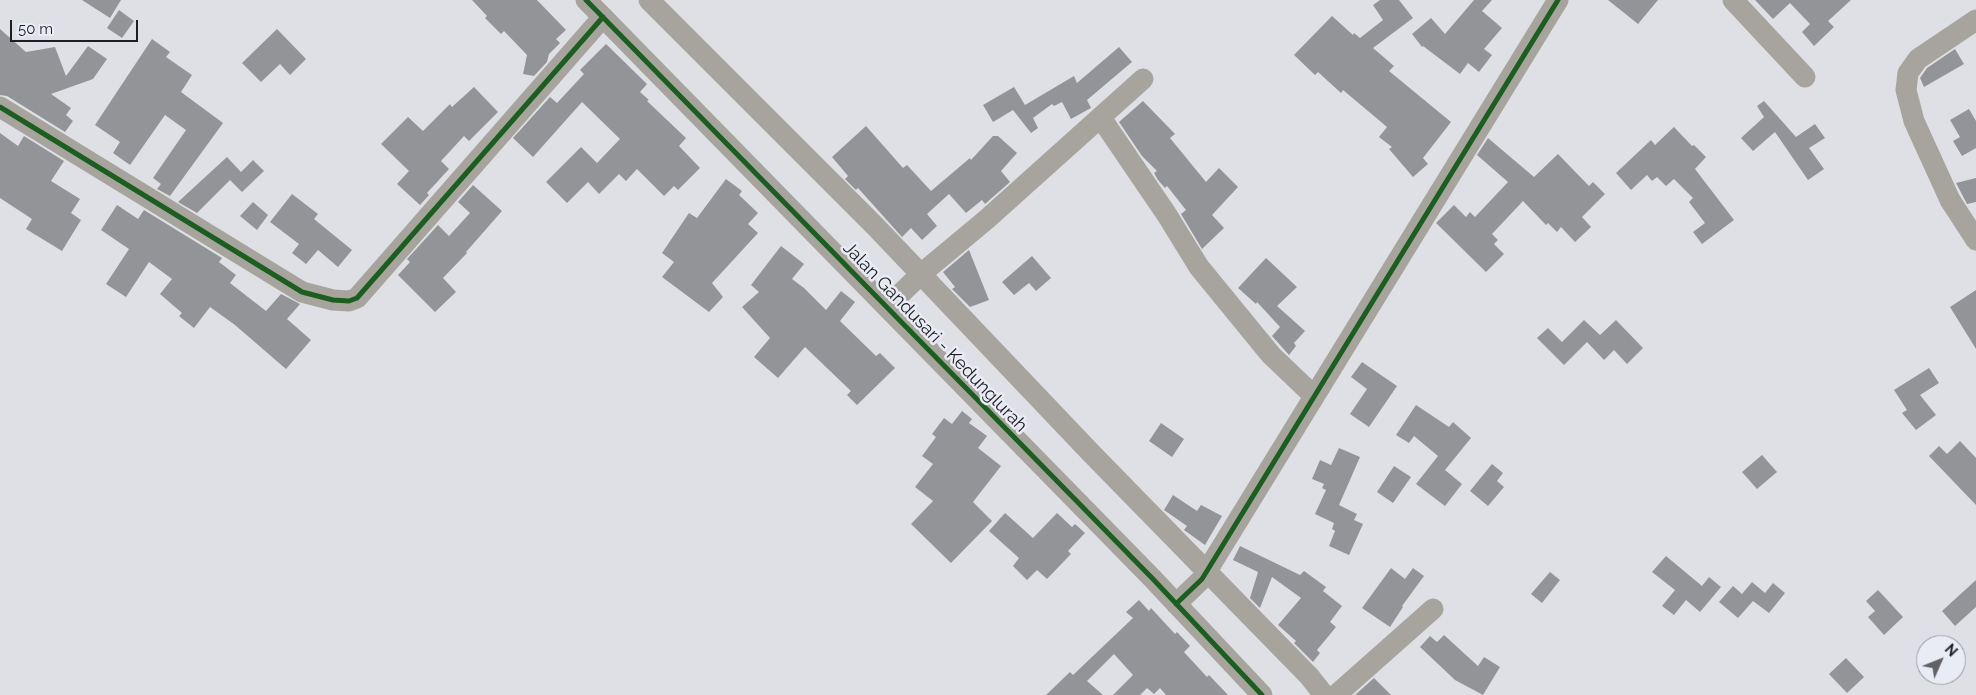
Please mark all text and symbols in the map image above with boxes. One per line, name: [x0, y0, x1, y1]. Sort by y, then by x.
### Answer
scale bar: [12, 10, 140, 42]
text: 50 m: [18, 20, 53, 38]
street label: Jalan Gandusari - Kedunglurah: [838, 237, 1032, 437]
north arrow: [1916, 635, 1966, 685]
text: N: [1942, 641, 1961, 660]

